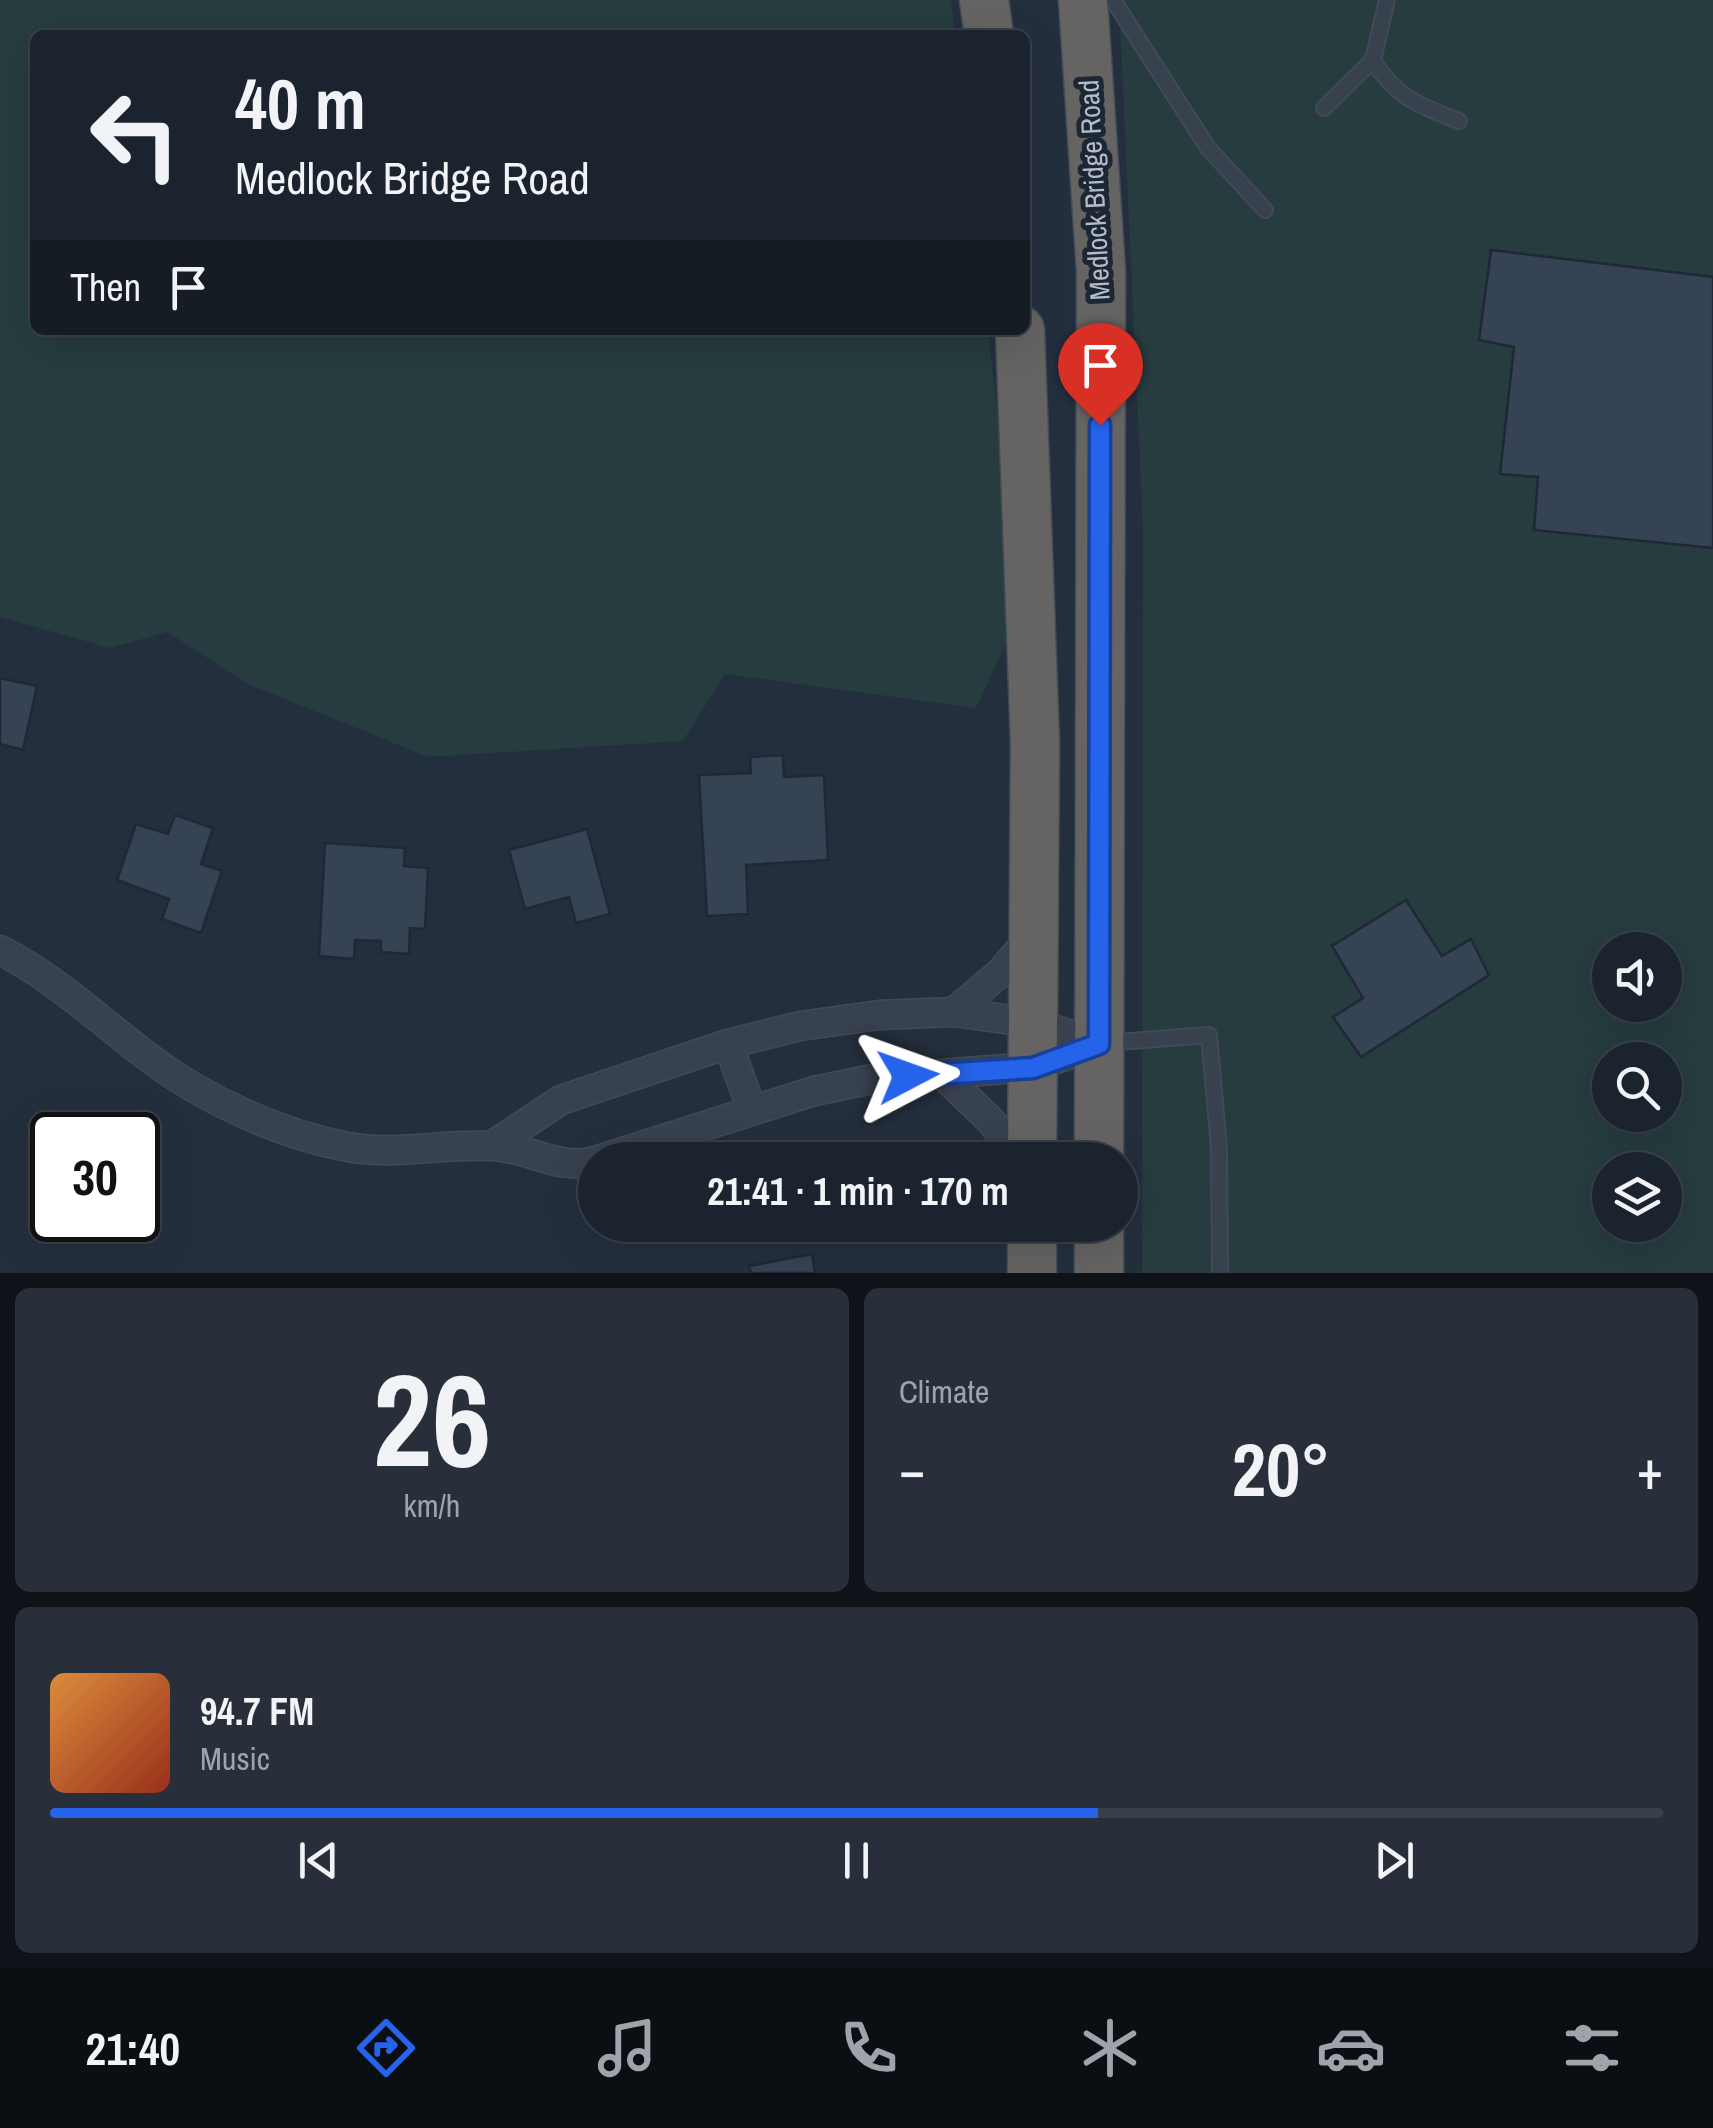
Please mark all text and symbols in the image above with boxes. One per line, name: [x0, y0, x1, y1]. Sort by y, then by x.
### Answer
text: 40 m: [235, 57, 366, 151]
icon: left: [70, 70, 200, 200]
street label: Medlock Bridge Road: [1069, 79, 1119, 301]
text: Medlock Bridge Road: [235, 147, 590, 208]
icon: arrive: [161, 260, 216, 315]
text: Then: [70, 262, 141, 313]
pin: [1058, 323, 1143, 426]
icon: arrive: [1073, 338, 1128, 393]
map controls: [1592, 932, 1682, 1242]
button: sound: [1592, 932, 1682, 1022]
position arrow: [856, 1024, 960, 1128]
button: search: [1592, 1042, 1682, 1132]
speed limit sign: 30: [30, 1112, 160, 1242]
button: layers: [1592, 1152, 1682, 1242]
text: 21:41 · 1 min · 170 m: [707, 1166, 1009, 1217]
text: 26: [373, 1331, 491, 1507]
text: Climate: [899, 1370, 989, 1413]
text: 20°: [1232, 1418, 1330, 1519]
text: −: [899, 1432, 925, 1506]
text: +: [1637, 1432, 1663, 1506]
text: km/h: [404, 1484, 460, 1527]
text: 94.7 FM: [200, 1686, 314, 1737]
text: Music: [200, 1737, 270, 1780]
icon: previous: [291, 1833, 346, 1888]
icon: pause: [829, 1833, 884, 1888]
icon: next: [1367, 1833, 1422, 1888]
icon: directions: [351, 2013, 421, 2083]
icon: music: [592, 2013, 662, 2083]
icon: phone: [834, 2013, 904, 2083]
icon: climate: [1075, 2013, 1145, 2083]
icon: car: [1316, 2013, 1386, 2083]
icon: filters: [1557, 2013, 1627, 2083]
text: 21:40: [86, 2018, 180, 2079]

